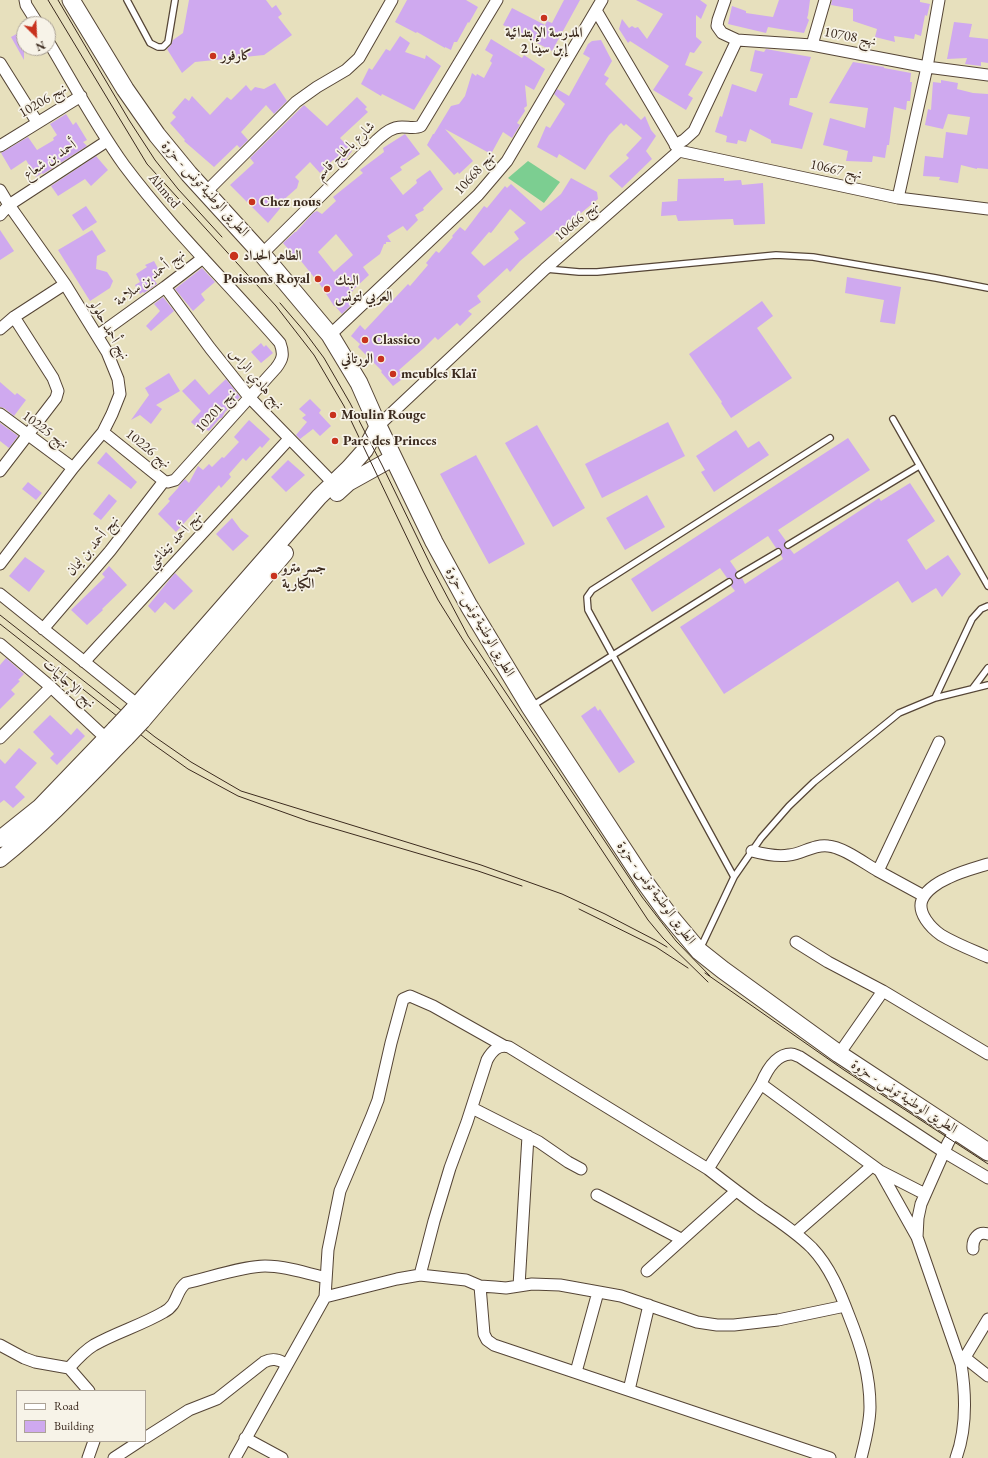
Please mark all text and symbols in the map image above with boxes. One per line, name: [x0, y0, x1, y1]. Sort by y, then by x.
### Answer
marker: المدرسة الإبتدائية إبن سينا 2: [539, 13, 549, 23]
north arrow: [16, 16, 56, 56]
street label: نهج 10708: [822, 24, 878, 50]
place label: المدرسة الإبتدائية إبن سينا 2: [505, 25, 583, 58]
text: N: [34, 38, 47, 54]
place label: كارفور: [221, 48, 252, 64]
marker: كارفور: [208, 51, 218, 61]
street label: نهج 10206: [16, 80, 70, 122]
street label: شارع بالحاج قاسم: [311, 118, 379, 184]
street label: أحمد بن شعاع: [20, 137, 80, 183]
street label: الطريق الوطنية تونس - حزوة: [157, 138, 253, 240]
street label: نهج 10668: [451, 148, 499, 198]
street label: نهج 10667: [808, 156, 864, 184]
street label: Ahmed: [145, 170, 183, 212]
place label: Chez nous: [260, 194, 321, 210]
marker: Chez nous: [247, 197, 257, 207]
street label: نهج 10666: [552, 197, 602, 245]
street label: نهج أحمد بن سلامة: [112, 246, 188, 310]
place label: الطاهر الحداد: [243, 248, 302, 264]
marker: الطاهر الحداد: [228, 250, 240, 262]
place label: Poissons Royal: [223, 271, 310, 287]
place label: البنك العربي لتونس: [335, 273, 392, 306]
marker: Poissons Royal: [313, 274, 323, 284]
marker: البنك العربي لتونس: [322, 284, 332, 294]
street label: نهج أحمد حلولو: [85, 297, 133, 363]
place label: Classico: [373, 332, 420, 348]
marker: Classico: [360, 335, 370, 345]
street label: نهج هادي الراس: [225, 345, 287, 413]
place label: الورتاني: [341, 351, 373, 367]
marker: الورتاني: [376, 354, 386, 364]
place label: meubles Klaï: [401, 366, 476, 382]
marker: meubles Klaï: [388, 369, 398, 379]
street label: نهج 10201: [192, 386, 240, 436]
place label: Moulin Rouge: [341, 407, 426, 423]
street label: نهج 10225: [19, 408, 71, 452]
marker: Moulin Rouge: [328, 410, 338, 420]
street label: نهج 10226: [122, 426, 174, 472]
place label: Parc des Princes: [343, 433, 437, 449]
marker: Parc des Princes: [330, 436, 340, 446]
street label: نهج أحمد تيفاشي: [144, 508, 206, 572]
street label: نهج أحمد بن ليمان: [63, 512, 123, 580]
place label: جسر مترو الكبارية: [282, 560, 326, 592]
street label: الطريق الوطنية تونس - حزوة: [442, 564, 518, 680]
marker: جسر مترو الكبارية: [269, 571, 279, 581]
street label: نهج الإجابيات: [39, 656, 99, 712]
street label: الطريق الوطنية تونس - حزوة: [613, 838, 699, 948]
street label: الطريق الوطنية تونس - حزوة: [848, 1056, 960, 1138]
legend: [16, 1390, 146, 1442]
text: Road: [54, 1398, 79, 1414]
text: Building: [54, 1418, 94, 1434]

